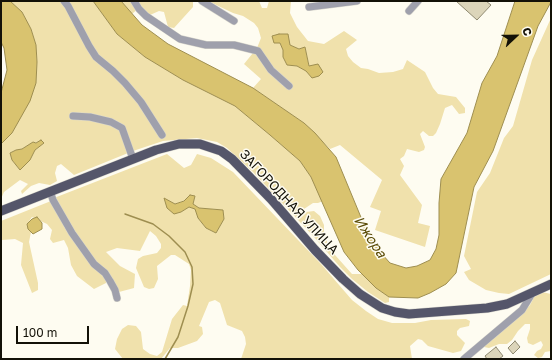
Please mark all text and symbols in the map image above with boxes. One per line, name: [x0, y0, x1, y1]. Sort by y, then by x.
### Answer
north arrow: [496, 16, 536, 56]
text: С: [520, 25, 535, 37]
street label: ЗАГОРОДНАЯ УЛИЦА: [236, 146, 342, 258]
water label: Ижора: [350, 213, 390, 261]
scale bar: [18, 318, 91, 344]
text: 100 m: [23, 325, 57, 340]

